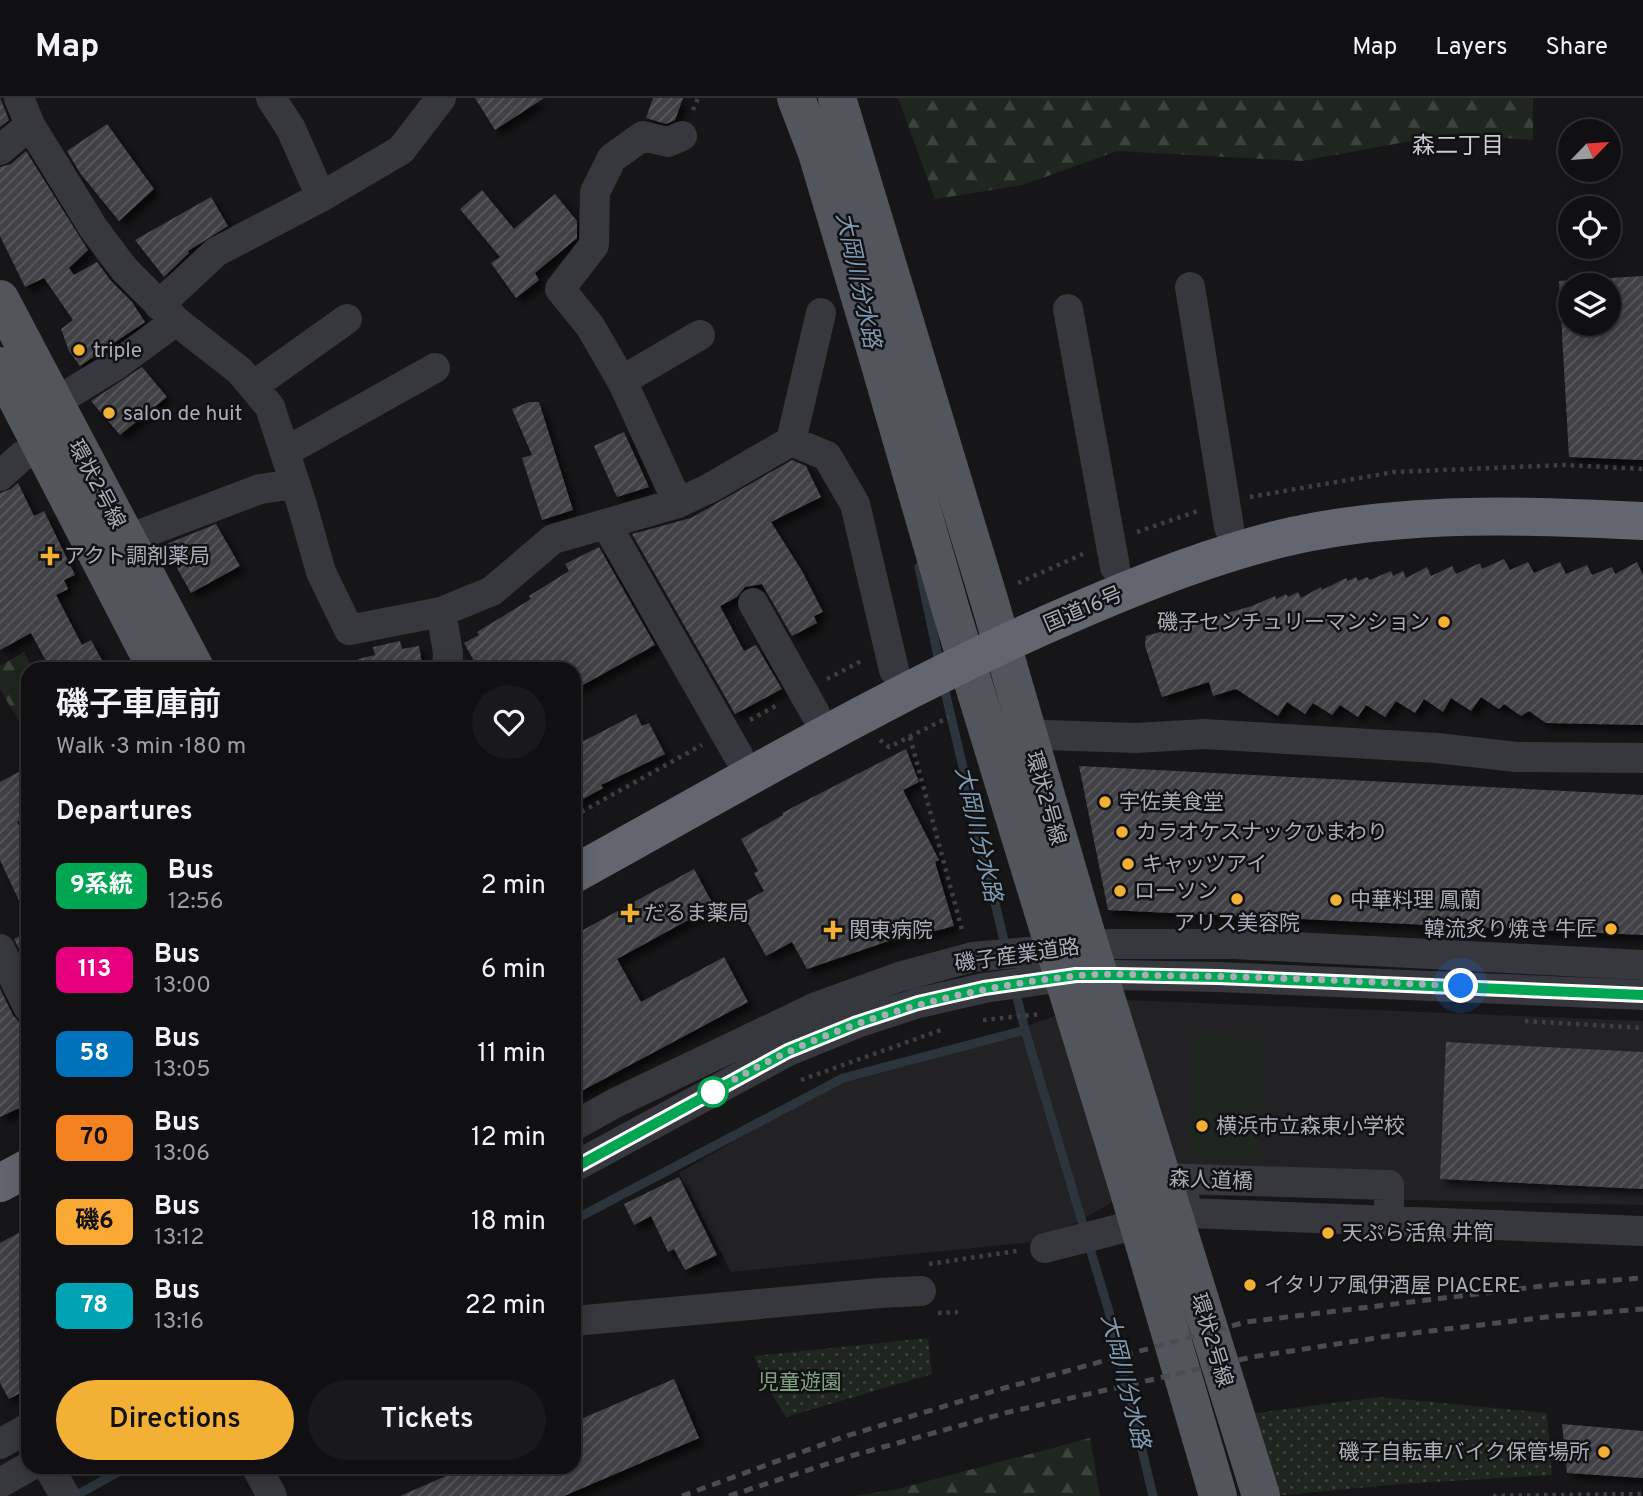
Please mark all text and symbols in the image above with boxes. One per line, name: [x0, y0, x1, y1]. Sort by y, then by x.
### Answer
text: Map: [35, 27, 99, 69]
text: Map: [1352, 33, 1397, 63]
text: Layers: [1435, 33, 1507, 63]
text: Share: [1545, 33, 1608, 63]
north arrow: [1558, 119, 1620, 182]
map controls: [1558, 119, 1621, 336]
district label: 森二丁目: [1412, 133, 1504, 162]
button: locate: [1558, 196, 1621, 259]
water label: 大岡川分水路: [828, 210, 885, 353]
button: layers: [1558, 273, 1621, 336]
place label: triple: [93, 338, 142, 365]
marker: triple: [71, 342, 87, 358]
place label: salon de huit: [123, 401, 243, 428]
marker: salon de huit: [101, 405, 117, 421]
street label: 環状2号線: [61, 436, 130, 534]
place label: アクト調剤薬局: [64, 544, 210, 571]
marker: アクト調剤薬局: [42, 548, 58, 564]
street label: 国道16号: [1040, 582, 1127, 639]
place label: 磯子センチュリーマンション: [1157, 610, 1430, 637]
marker: 磯子センチュリーマンション: [1436, 614, 1452, 630]
button: heart: [472, 685, 546, 759]
text: 磯子車庫前: [56, 686, 221, 728]
text: Walk · 3 min · 180 m: [56, 733, 246, 762]
street label: 環状2号線: [1018, 748, 1071, 849]
water label: 大岡川分水路: [947, 764, 1007, 907]
place label: 宇佐美食堂: [1119, 790, 1224, 817]
marker: 宇佐美食堂: [1097, 794, 1113, 810]
text: Departures: [56, 796, 193, 829]
place label: カラオケスナックひまわり: [1136, 820, 1388, 847]
marker: カラオケスナックひまわり: [1114, 824, 1130, 840]
place label: キャッツアイ: [1142, 852, 1267, 879]
text: Bus: [168, 855, 214, 888]
marker: キャッツアイ: [1120, 856, 1136, 872]
text: 2 min: [481, 870, 546, 903]
text: 9系統: [70, 871, 133, 901]
place label: ローソン: [1134, 879, 1218, 906]
marker: ローソン: [1112, 883, 1128, 899]
text: 12:56: [168, 888, 224, 917]
place label: 中華料理 鳳蘭: [1350, 888, 1481, 915]
marker: アリス美容院: [1229, 891, 1245, 907]
marker: 中華料理 鳳蘭: [1328, 892, 1344, 908]
place label: だるま薬局: [644, 901, 749, 928]
marker: だるま薬局: [622, 905, 638, 921]
place label: アリス美容院: [1174, 911, 1300, 938]
place label: 韓流炙り焼き 牛匠: [1424, 917, 1597, 944]
place label: 関東病院: [849, 918, 933, 945]
marker: 関東病院: [823, 920, 843, 940]
marker: 韓流炙り焼き 牛匠: [1603, 921, 1619, 937]
street label: 磯子産業道路: [953, 934, 1081, 979]
text: Bus: [154, 939, 200, 972]
text: 6 min: [481, 954, 546, 987]
text: 113: [78, 955, 111, 985]
your location: [1443, 968, 1478, 1003]
text: 13:00: [154, 972, 211, 1001]
text: Bus: [154, 1023, 200, 1056]
text: 11 min: [477, 1038, 546, 1071]
text: 58: [80, 1039, 109, 1069]
text: 13:05: [154, 1056, 211, 1085]
unlabelled marker: [698, 1077, 728, 1107]
text: Bus: [154, 1107, 200, 1140]
place label: 横浜市立森東小学校: [1216, 1114, 1405, 1141]
marker: 横浜市立森東小学校: [1194, 1118, 1210, 1134]
text: 12 min: [471, 1122, 546, 1155]
text: 70: [80, 1123, 109, 1153]
text: 13:06: [154, 1140, 210, 1169]
street label: 森人道橋: [1169, 1167, 1253, 1196]
text: Bus: [154, 1191, 200, 1224]
text: 18 min: [471, 1206, 546, 1239]
text: 磯6: [75, 1207, 114, 1237]
place label: 天ぷら活魚 井筒: [1342, 1221, 1494, 1248]
text: 13:12: [154, 1224, 204, 1253]
marker: 天ぷら活魚 井筒: [1320, 1225, 1336, 1241]
place label: イタリア風伊酒屋 PIACERE: [1264, 1273, 1521, 1300]
text: Bus: [154, 1275, 200, 1308]
marker: イタリア風伊酒屋 PIACERE: [1242, 1277, 1258, 1293]
text: 22 min: [465, 1290, 546, 1323]
street label: 環状2号線: [1183, 1290, 1238, 1391]
text: 78: [81, 1291, 108, 1321]
text: 13:16: [154, 1308, 204, 1337]
water label: 大岡川分水路: [1093, 1311, 1155, 1454]
park label: 児童遊園: [758, 1370, 842, 1397]
button: Directions: [56, 1380, 294, 1460]
button: Tickets: [308, 1380, 546, 1460]
place label: 磯子自転車バイク保管場所: [1338, 1440, 1590, 1467]
marker: 磯子自転車バイク保管場所: [1596, 1444, 1612, 1460]

